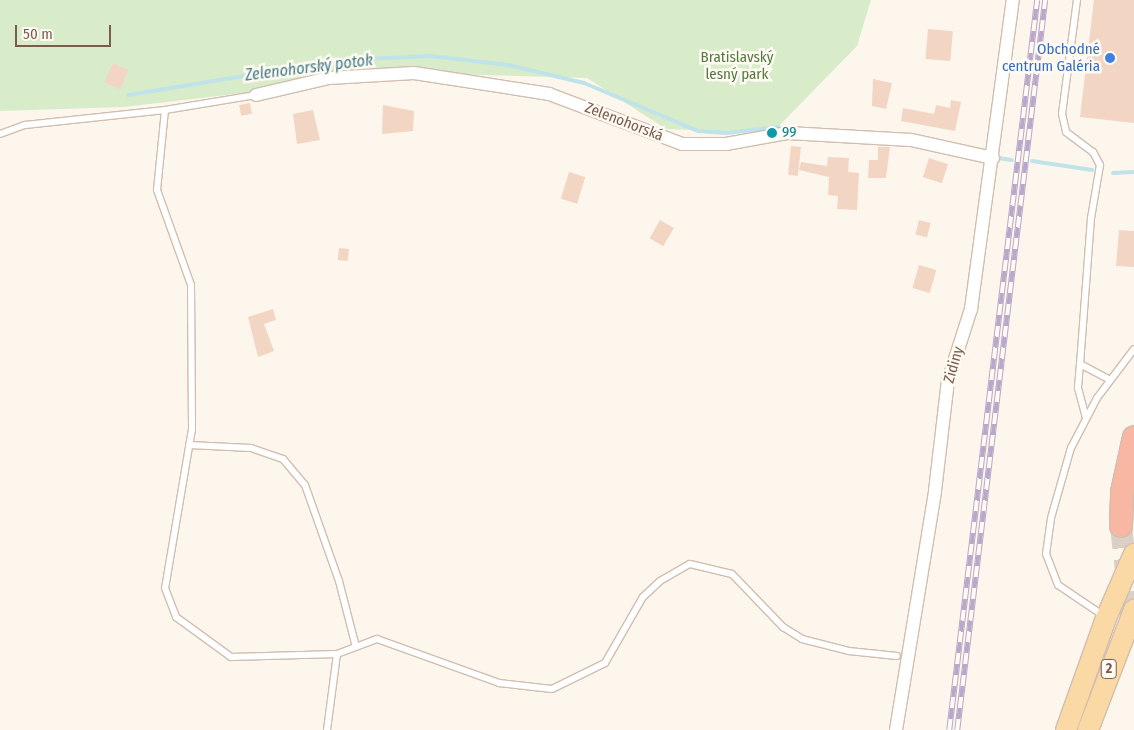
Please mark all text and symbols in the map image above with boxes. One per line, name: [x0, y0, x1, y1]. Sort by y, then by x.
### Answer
scale bar: [18, 15, 114, 47]
text: 50 m: [23, 25, 53, 43]
place label: Obchodné centrum Galéria: [1002, 40, 1100, 75]
park label: Bratislavský lesný park: [700, 48, 774, 83]
water label: Zelenohorský potok: [244, 51, 374, 85]
marker: Obchodné centrum Galéria: [1104, 52, 1116, 64]
street label: Zelenohorská: [582, 99, 666, 145]
place label: 99: [782, 124, 797, 142]
marker: 99: [766, 127, 778, 139]
street label: Zidiny: [940, 345, 968, 385]
road number: 2: [1100, 658, 1118, 681]

